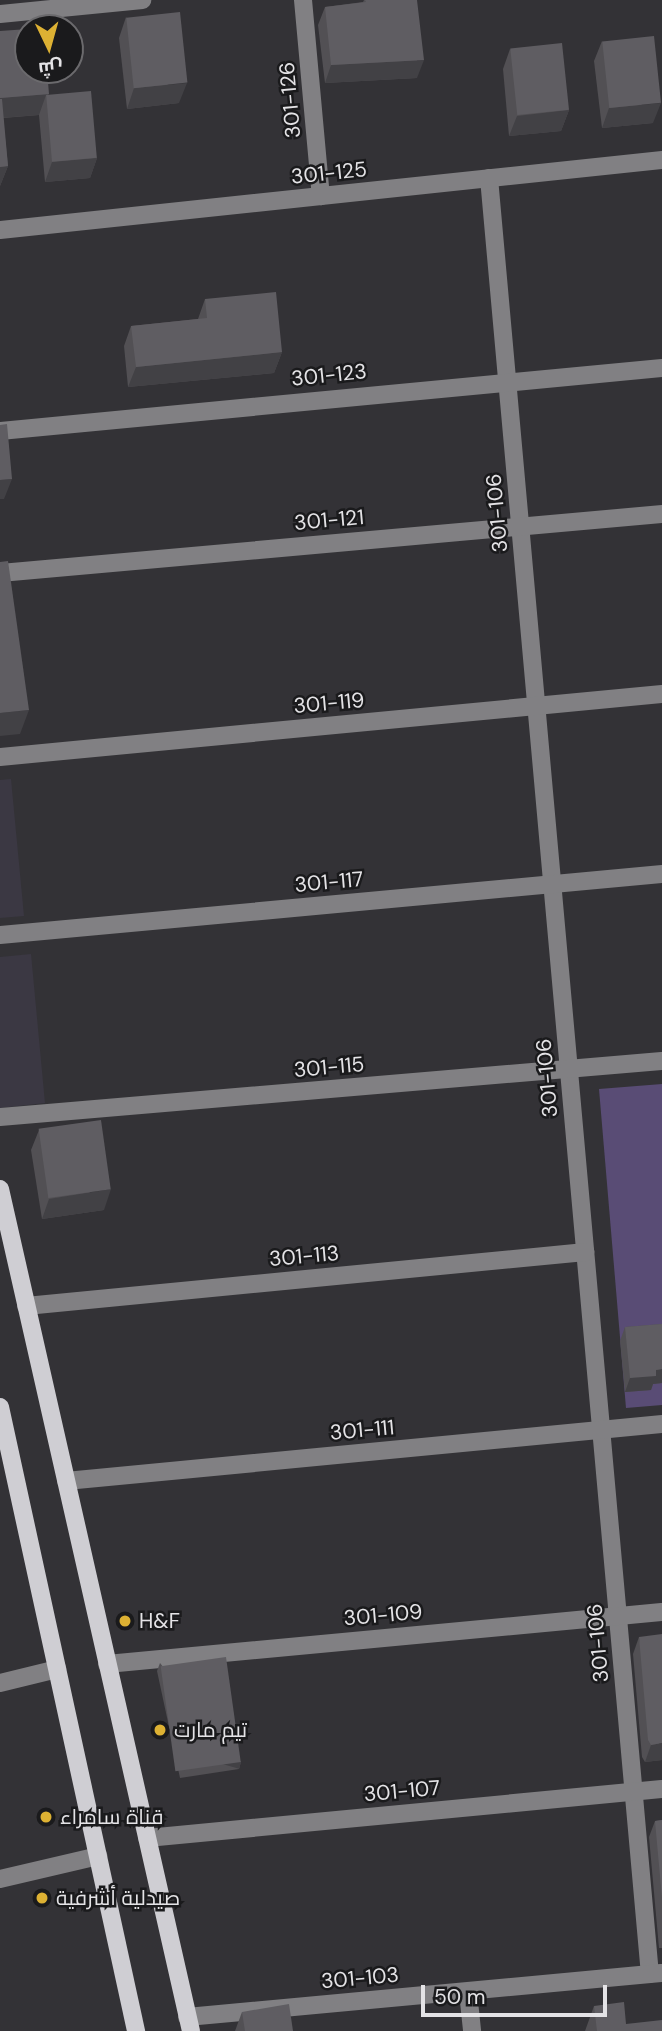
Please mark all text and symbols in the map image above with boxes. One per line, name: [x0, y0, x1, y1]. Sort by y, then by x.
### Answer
north arrow: [14, 14, 84, 84]
text: ش: [37, 55, 64, 82]
street label: 301-126: [274, 61, 306, 139]
street label: 301-125: [290, 156, 368, 190]
street label: 301-123: [290, 359, 368, 391]
street label: 301-106: [481, 473, 513, 553]
street label: 301-121: [293, 504, 365, 536]
street label: 301-119: [293, 687, 365, 719]
street label: 301-117: [294, 866, 364, 898]
street label: 301-106: [531, 1038, 563, 1118]
street label: 301-115: [293, 1051, 365, 1083]
street label: 301-113: [268, 1240, 340, 1272]
street label: 301-111: [329, 1415, 395, 1445]
street label: 301-109: [343, 1599, 423, 1631]
street label: 301-106: [582, 1603, 614, 1683]
place label: H&F: [139, 1608, 180, 1634]
marker: H&F: [117, 1613, 133, 1629]
place label: تیم مارت: [174, 1717, 247, 1743]
marker: تیم مارت: [152, 1722, 168, 1738]
street label: 301-107: [363, 1775, 441, 1807]
place label: قناة سامراء: [60, 1804, 163, 1830]
marker: قناة سامراء: [38, 1809, 54, 1825]
place label: صيدلية أشرفية: [56, 1885, 180, 1911]
marker: صيدلية أشرفية: [34, 1890, 50, 1906]
street label: 301-103: [320, 1962, 400, 1994]
scale bar: [424, 1972, 610, 2016]
text: 50 m: [434, 1983, 485, 2011]

